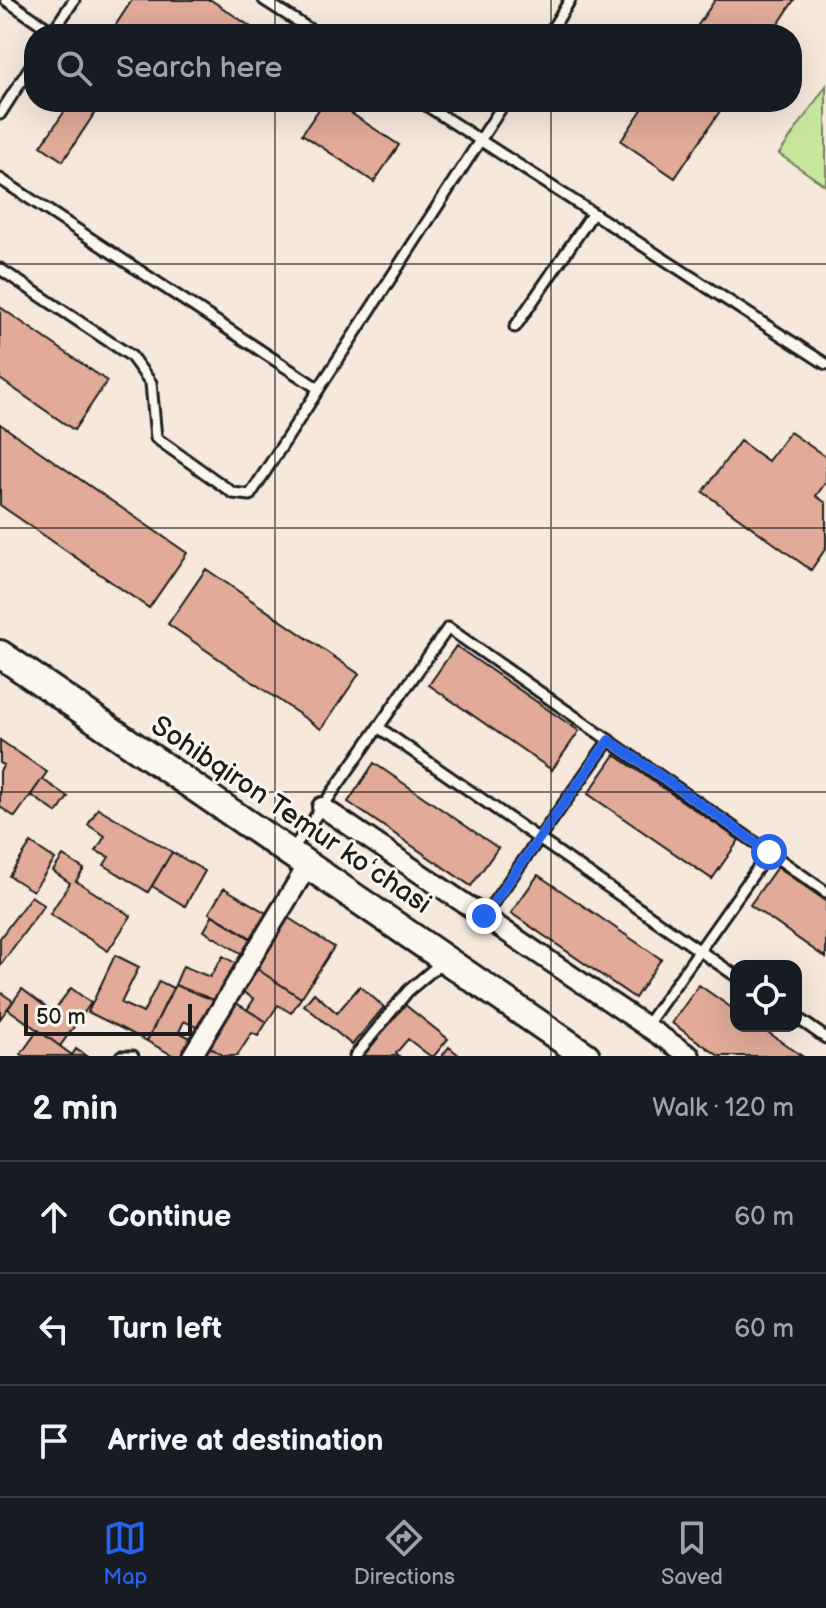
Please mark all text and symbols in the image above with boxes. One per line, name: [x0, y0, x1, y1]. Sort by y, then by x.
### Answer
search box: [24, 24, 802, 112]
icon: search: [52, 46, 96, 90]
text: Search here: [116, 50, 282, 86]
street label: Sohibqiron Temur koʻchasi: [145, 709, 437, 921]
route start: [751, 834, 787, 870]
route end: [466, 898, 502, 934]
map controls: [730, 960, 802, 1032]
button: locate: [730, 960, 802, 1032]
scale bar: [24, 1000, 192, 1036]
text: 50 m: [36, 1004, 86, 1031]
text: 2 min: [32, 1088, 118, 1129]
text: Walk · 120 m: [652, 1093, 794, 1124]
icon: ahead: [32, 1195, 76, 1239]
text: Continue: [108, 1199, 231, 1235]
text: 60 m: [734, 1202, 794, 1233]
icon: left: [32, 1307, 76, 1351]
text: Turn left: [108, 1311, 222, 1347]
text: 60 m: [734, 1314, 794, 1345]
icon: arrive: [32, 1419, 76, 1463]
text: Arrive at destination: [108, 1423, 384, 1459]
tab: Map: [103, 1516, 147, 1591]
tab: Directions: [354, 1516, 455, 1591]
tab: Saved: [661, 1516, 723, 1591]

